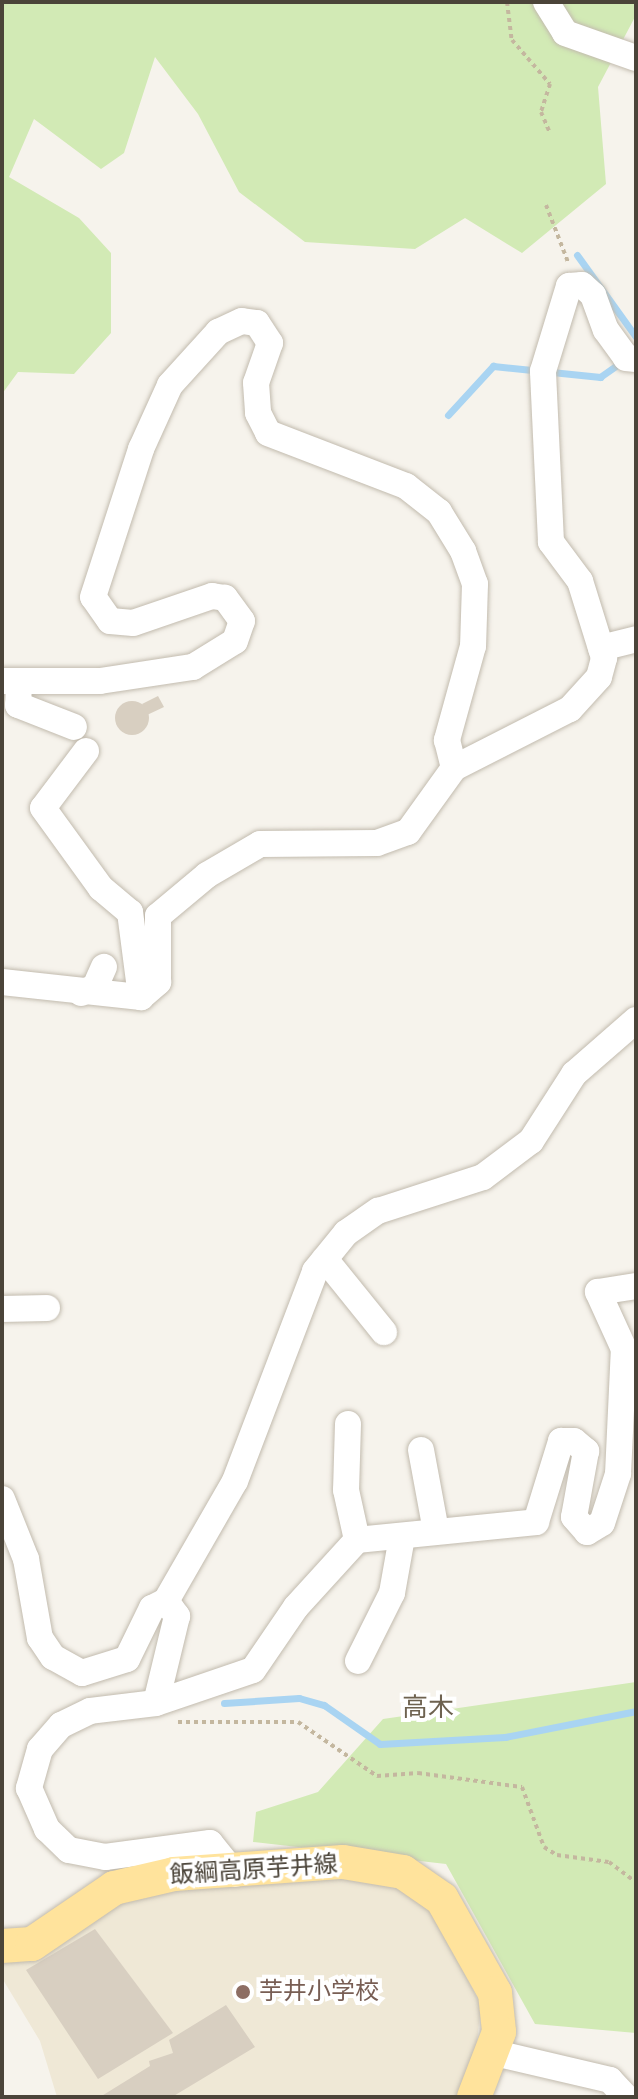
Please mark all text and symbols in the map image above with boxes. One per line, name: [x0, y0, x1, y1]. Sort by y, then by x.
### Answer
district label: 高木: [402, 1693, 454, 1725]
street label: 飯綱高原芋井線: [169, 1850, 339, 1890]
place label: 芋井小学校: [259, 1978, 379, 2006]
marker: 芋井小学校: [234, 1983, 252, 2001]

